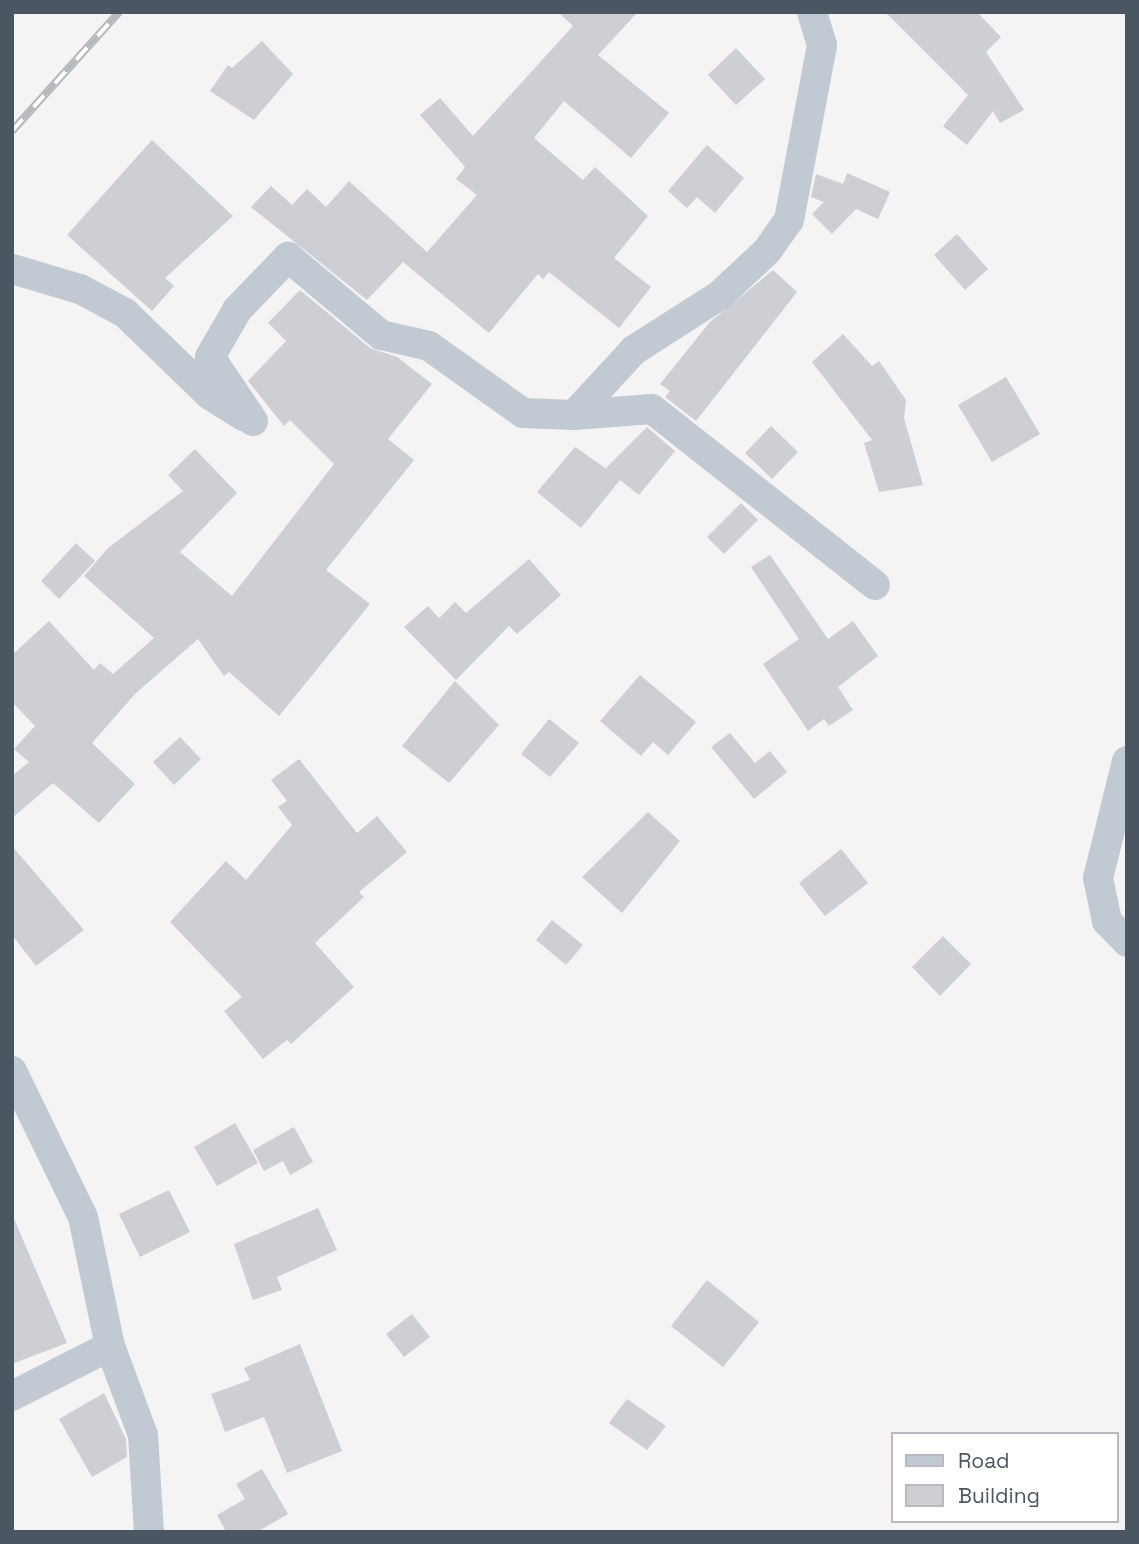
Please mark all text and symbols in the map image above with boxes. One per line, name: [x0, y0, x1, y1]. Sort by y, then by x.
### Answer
legend: [890, 1432, 1118, 1523]
text: Road: [958, 1447, 1010, 1474]
text: Building: [958, 1482, 1040, 1509]

